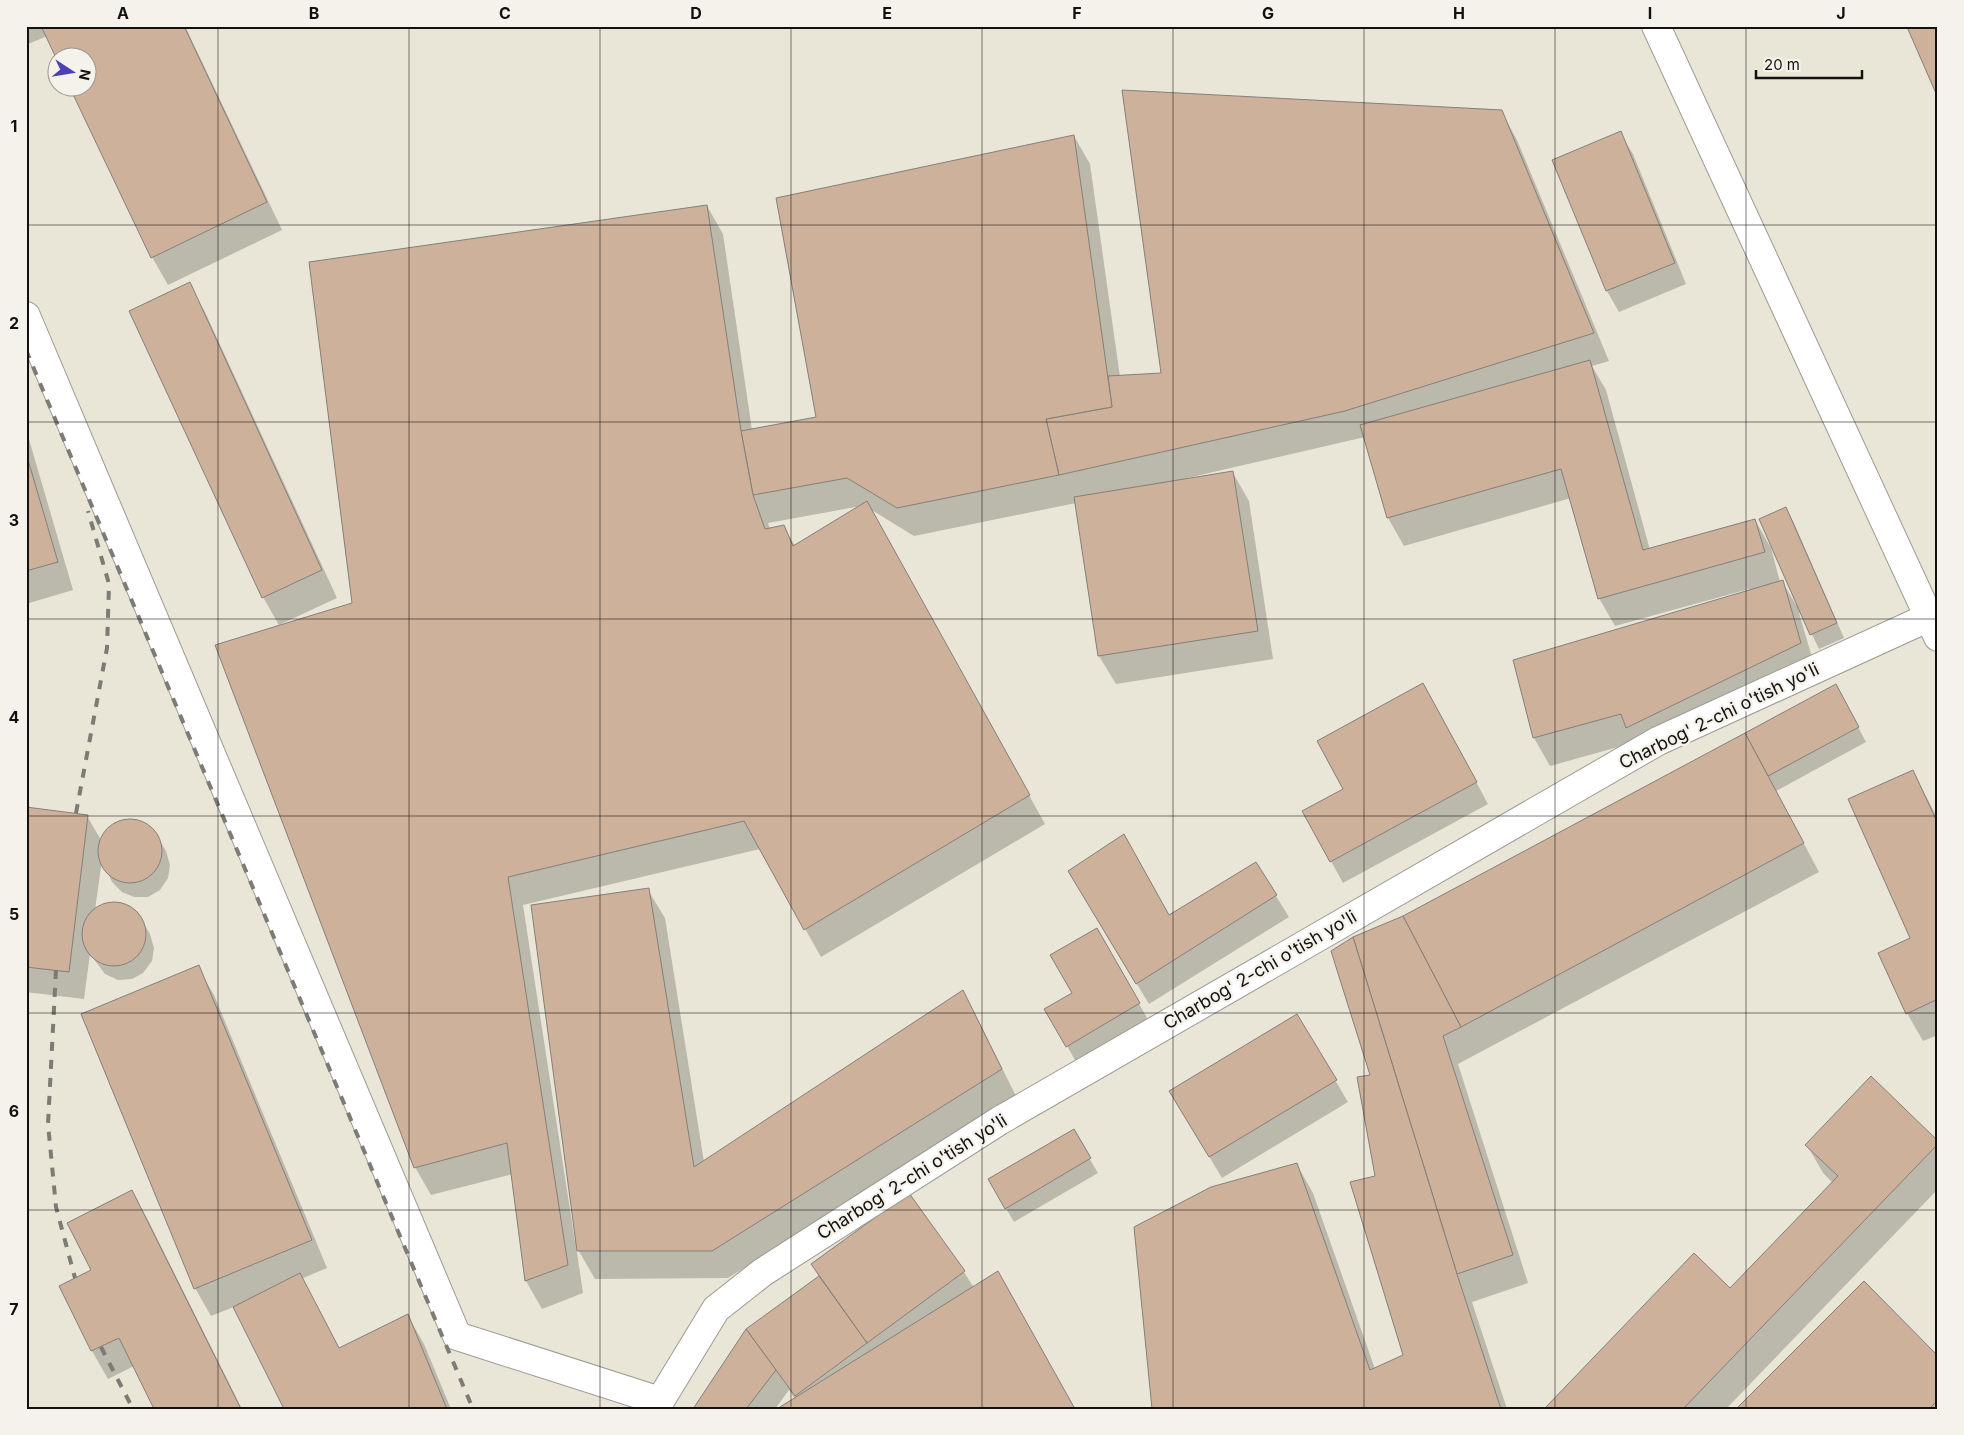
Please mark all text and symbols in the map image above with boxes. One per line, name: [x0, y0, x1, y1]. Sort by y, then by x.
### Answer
text: A: [117, 3, 129, 23]
text: B: [309, 3, 319, 23]
text: C: [499, 3, 511, 23]
text: D: [690, 3, 702, 23]
text: E: [882, 3, 892, 23]
text: F: [1072, 3, 1082, 23]
text: G: [1262, 3, 1274, 23]
text: H: [1453, 3, 1465, 23]
text: I: [1648, 3, 1652, 23]
text: J: [1836, 3, 1846, 23]
north arrow: [48, 48, 98, 98]
scale bar: [1756, 48, 1863, 80]
text: 20 m: [1764, 55, 1800, 74]
text: N: [76, 68, 95, 82]
text: 1: [11, 116, 17, 136]
text: 2: [9, 313, 19, 333]
text: 3: [9, 510, 19, 530]
street label: Charbog' 2-chi o'tish yo'li: [1615, 658, 1822, 773]
text: 4: [9, 707, 20, 727]
text: 5: [9, 904, 19, 924]
street label: Charbog' 2-chi o'tish yo'li: [1159, 906, 1360, 1034]
text: 6: [9, 1101, 19, 1121]
street label: Charbog' 2-chi o'tish yo'li: [813, 1109, 1010, 1244]
text: 7: [9, 1299, 19, 1319]

